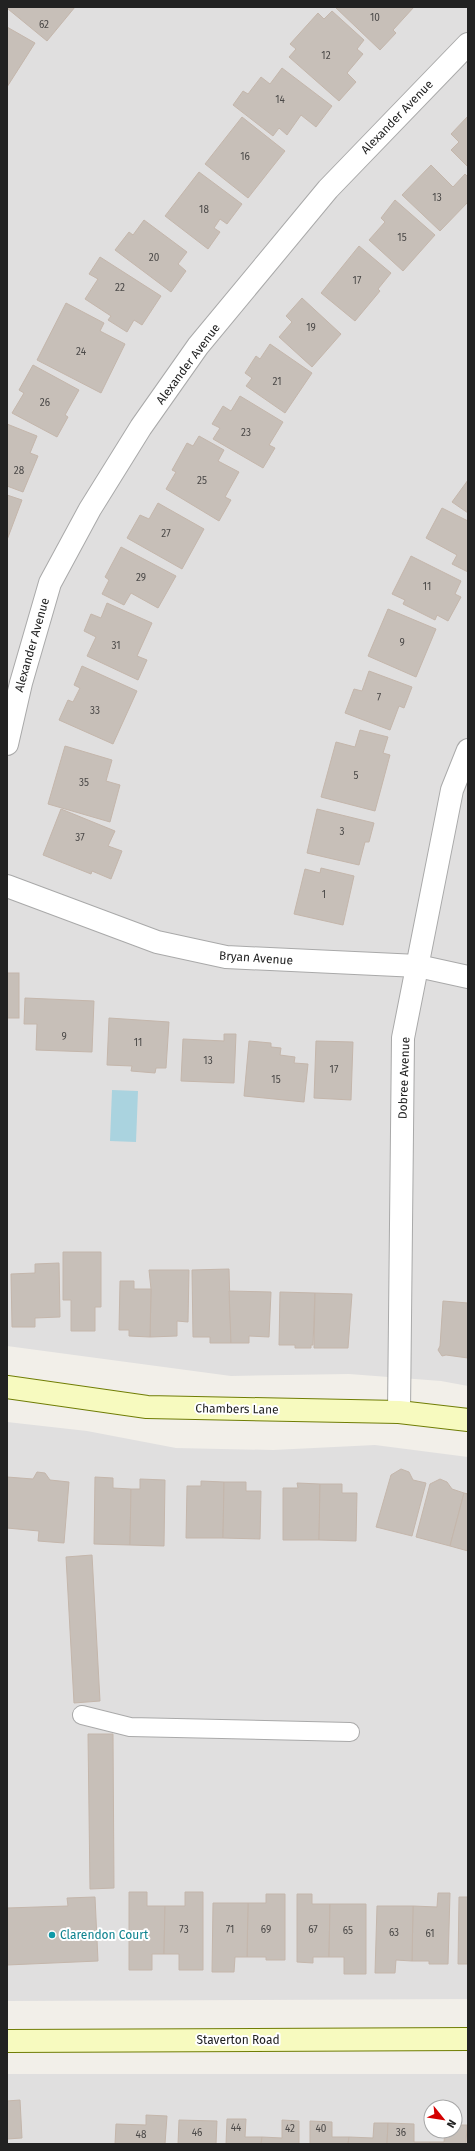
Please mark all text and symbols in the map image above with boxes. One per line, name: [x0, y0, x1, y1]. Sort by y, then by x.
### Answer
house number: 10: [370, 12, 380, 24]
house number: 62: [39, 19, 49, 31]
house number: 12: [321, 50, 331, 62]
street label: Alexander Avenue: [358, 77, 436, 157]
house number: 14: [275, 94, 286, 106]
house number: 16: [240, 151, 250, 163]
house number: 13: [432, 192, 442, 204]
house number: 18: [199, 204, 209, 216]
house number: 15: [397, 232, 407, 244]
house number: 20: [149, 252, 160, 264]
house number: 17: [353, 275, 362, 287]
house number: 22: [115, 282, 125, 294]
street label: Alexander Avenue: [153, 321, 223, 407]
house number: 19: [306, 322, 316, 334]
house number: 24: [76, 346, 87, 358]
house number: 21: [272, 376, 282, 388]
house number: 26: [40, 397, 50, 409]
house number: 23: [241, 427, 251, 439]
house number: 28: [14, 465, 25, 477]
house number: 25: [197, 475, 207, 487]
house number: 27: [161, 528, 171, 540]
house number: 29: [136, 572, 146, 584]
house number: 11: [423, 581, 431, 593]
street label: Alexander Avenue: [12, 596, 52, 694]
house number: 9: [399, 637, 405, 649]
house number: 31: [111, 640, 121, 652]
house number: 7: [377, 692, 382, 704]
house number: 33: [90, 705, 100, 717]
house number: 5: [353, 770, 359, 782]
house number: 35: [79, 777, 89, 789]
house number: 3: [340, 826, 345, 838]
house number: 37: [75, 832, 85, 844]
house number: 1: [322, 889, 326, 901]
street label: Bryan Avenue: [218, 948, 294, 968]
house number: 9: [61, 1031, 67, 1043]
house number: 11: [134, 1037, 142, 1049]
street label: Dobree Avenue: [396, 1037, 412, 1119]
house number: 13: [203, 1055, 213, 1067]
house number: 17: [330, 1064, 339, 1076]
house number: 15: [271, 1074, 281, 1086]
street label: Chambers Lane: [195, 1401, 279, 1417]
house number: 73: [179, 1924, 189, 1936]
house number: 71: [226, 1924, 234, 1936]
house number: 69: [261, 1924, 271, 1936]
house number: 67: [308, 1924, 318, 1936]
house number: 65: [343, 1925, 353, 1937]
house number: 63: [389, 1927, 399, 1939]
place label: Clarendon Court: [60, 1928, 149, 1942]
house number: 61: [425, 1928, 435, 1940]
marker: Clarendon Court: [47, 1930, 57, 1940]
street label: Staverton Road: [196, 2033, 280, 2047]
north arrow: [423, 2099, 463, 2139]
text: N: [444, 2117, 459, 2130]
house number: 44: [231, 2122, 242, 2134]
house number: 42: [285, 2123, 295, 2135]
house number: 40: [316, 2123, 327, 2135]
house number: 46: [192, 2127, 202, 2139]
house number: 36: [396, 2127, 406, 2139]
house number: 48: [136, 2129, 147, 2141]

